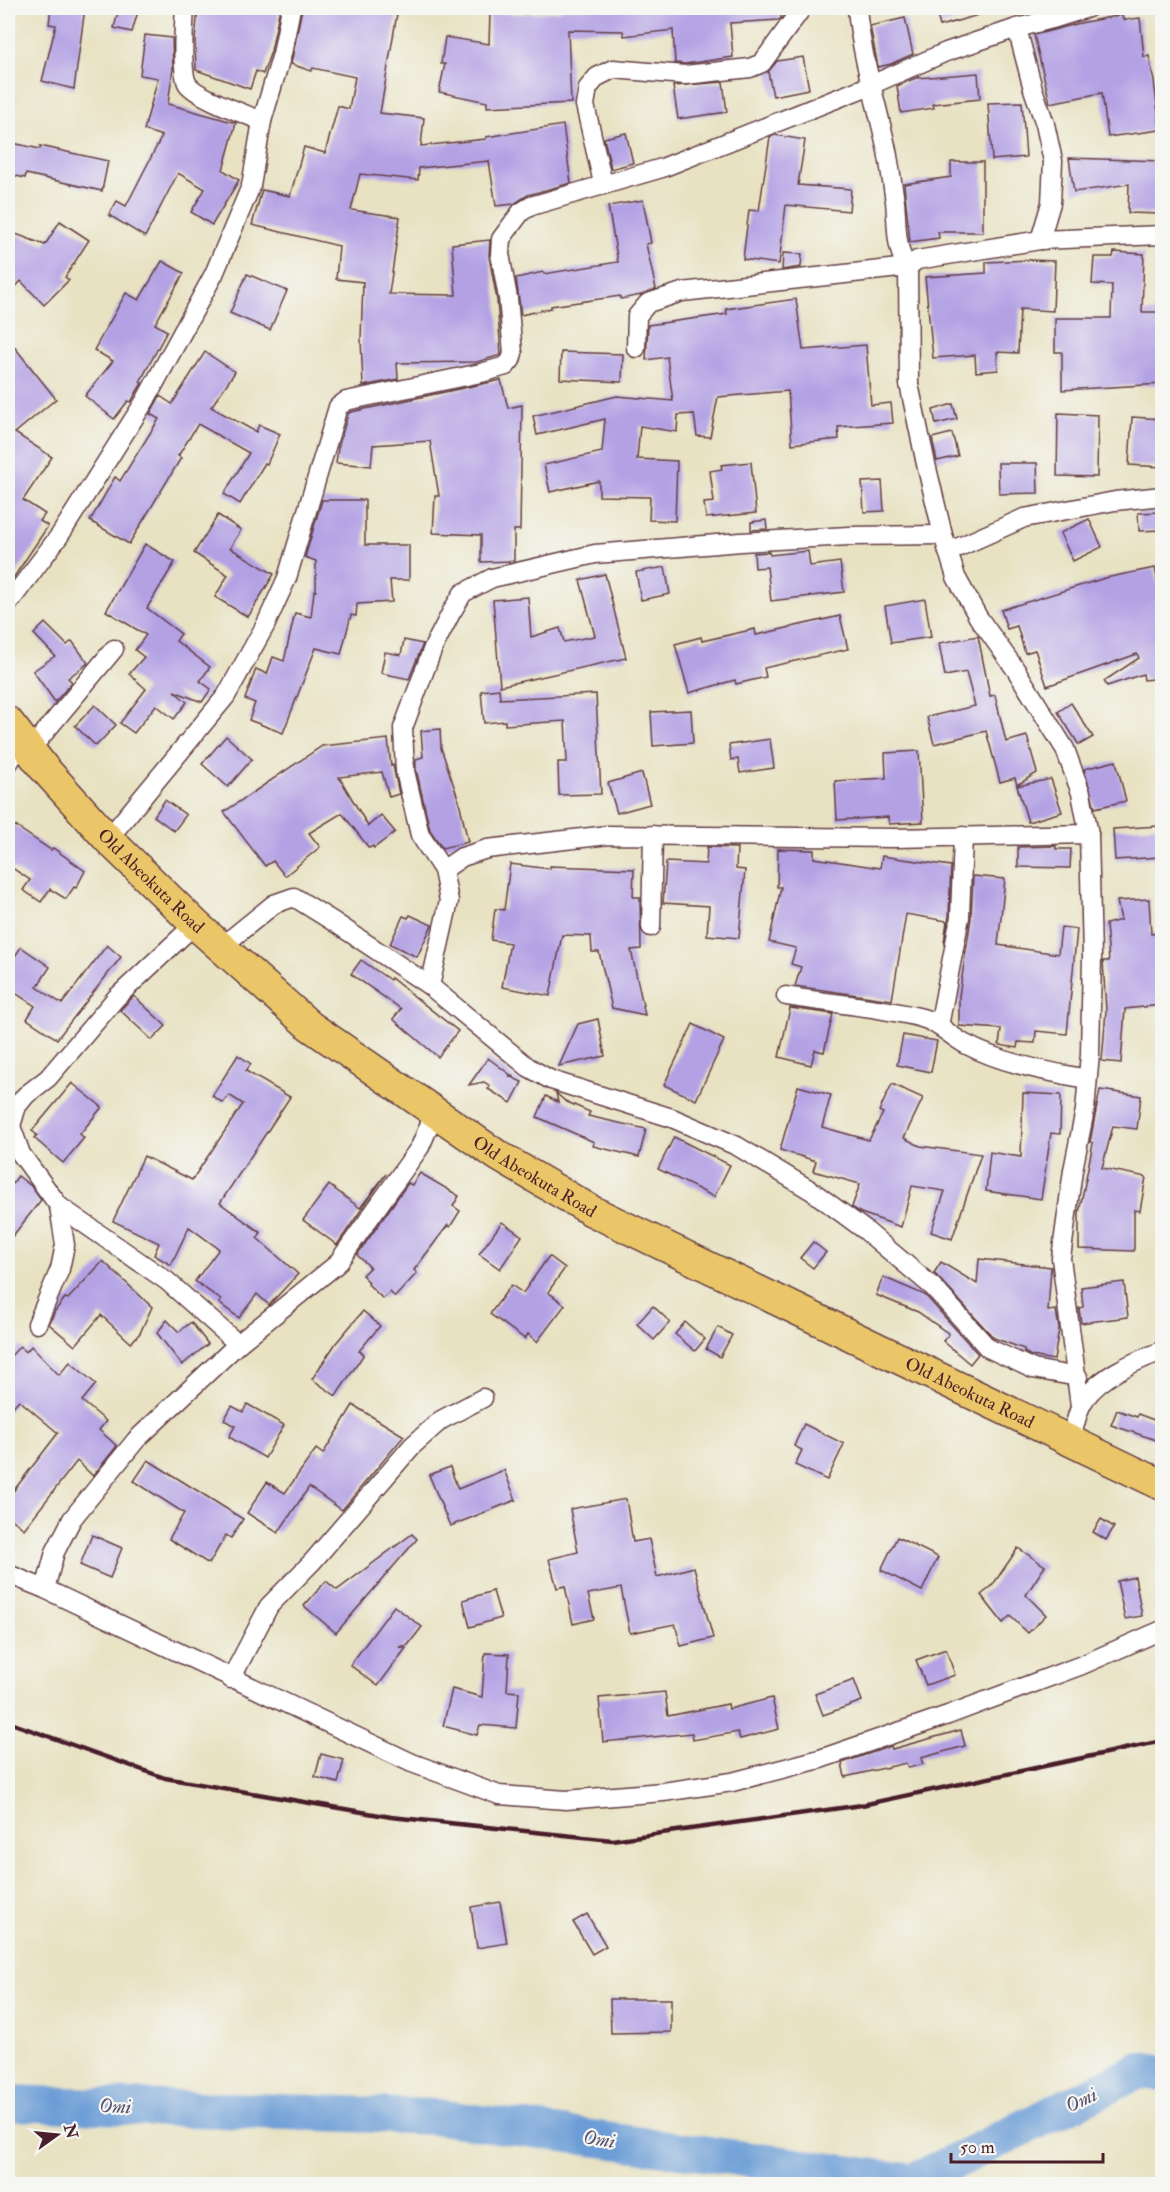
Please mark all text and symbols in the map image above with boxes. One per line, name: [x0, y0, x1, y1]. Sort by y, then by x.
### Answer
street label: Old Abeokuta Road: [93, 824, 209, 938]
street label: Old Abeokuta Road: [468, 1130, 601, 1223]
street label: Old Abeokuta Road: [901, 1352, 1038, 1433]
water label: Omi: [1061, 2081, 1101, 2118]
water label: Omi: [98, 2093, 132, 2119]
north arrow: [27, 2105, 87, 2165]
text: N: [59, 2121, 82, 2142]
water label: Omi: [581, 2124, 617, 2154]
scale bar: [951, 2126, 1102, 2164]
text: 50 m: [960, 2136, 995, 2159]

